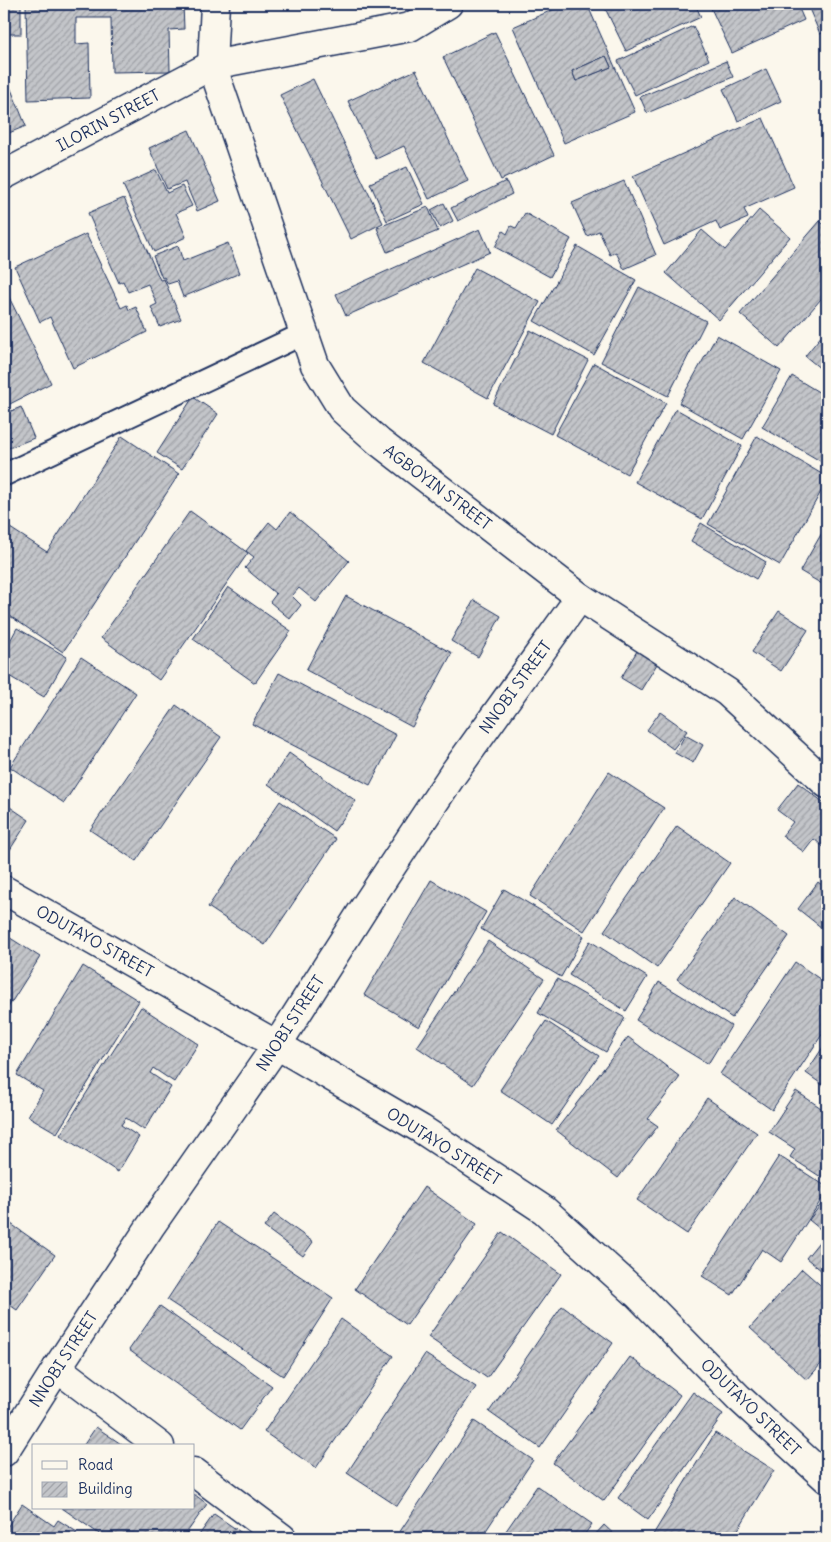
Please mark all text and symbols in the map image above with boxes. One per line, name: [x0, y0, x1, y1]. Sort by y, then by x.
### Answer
street label: ILORIN STREET: [53, 84, 163, 156]
street label: AGBOYIN STREET: [380, 440, 496, 534]
street label: NNOBI STREET: [475, 637, 555, 737]
street label: ODUTAYO STREET: [33, 900, 157, 982]
street label: NNOBI STREET: [252, 971, 328, 1075]
street label: ODUTAYO STREET: [383, 1103, 505, 1189]
street label: NNOBI STREET: [25, 1307, 101, 1411]
street label: ODUTAYO STREET: [697, 1354, 805, 1460]
legend: [32, 1444, 195, 1510]
text: Road: [78, 1455, 113, 1474]
text: Building: [78, 1479, 133, 1498]

